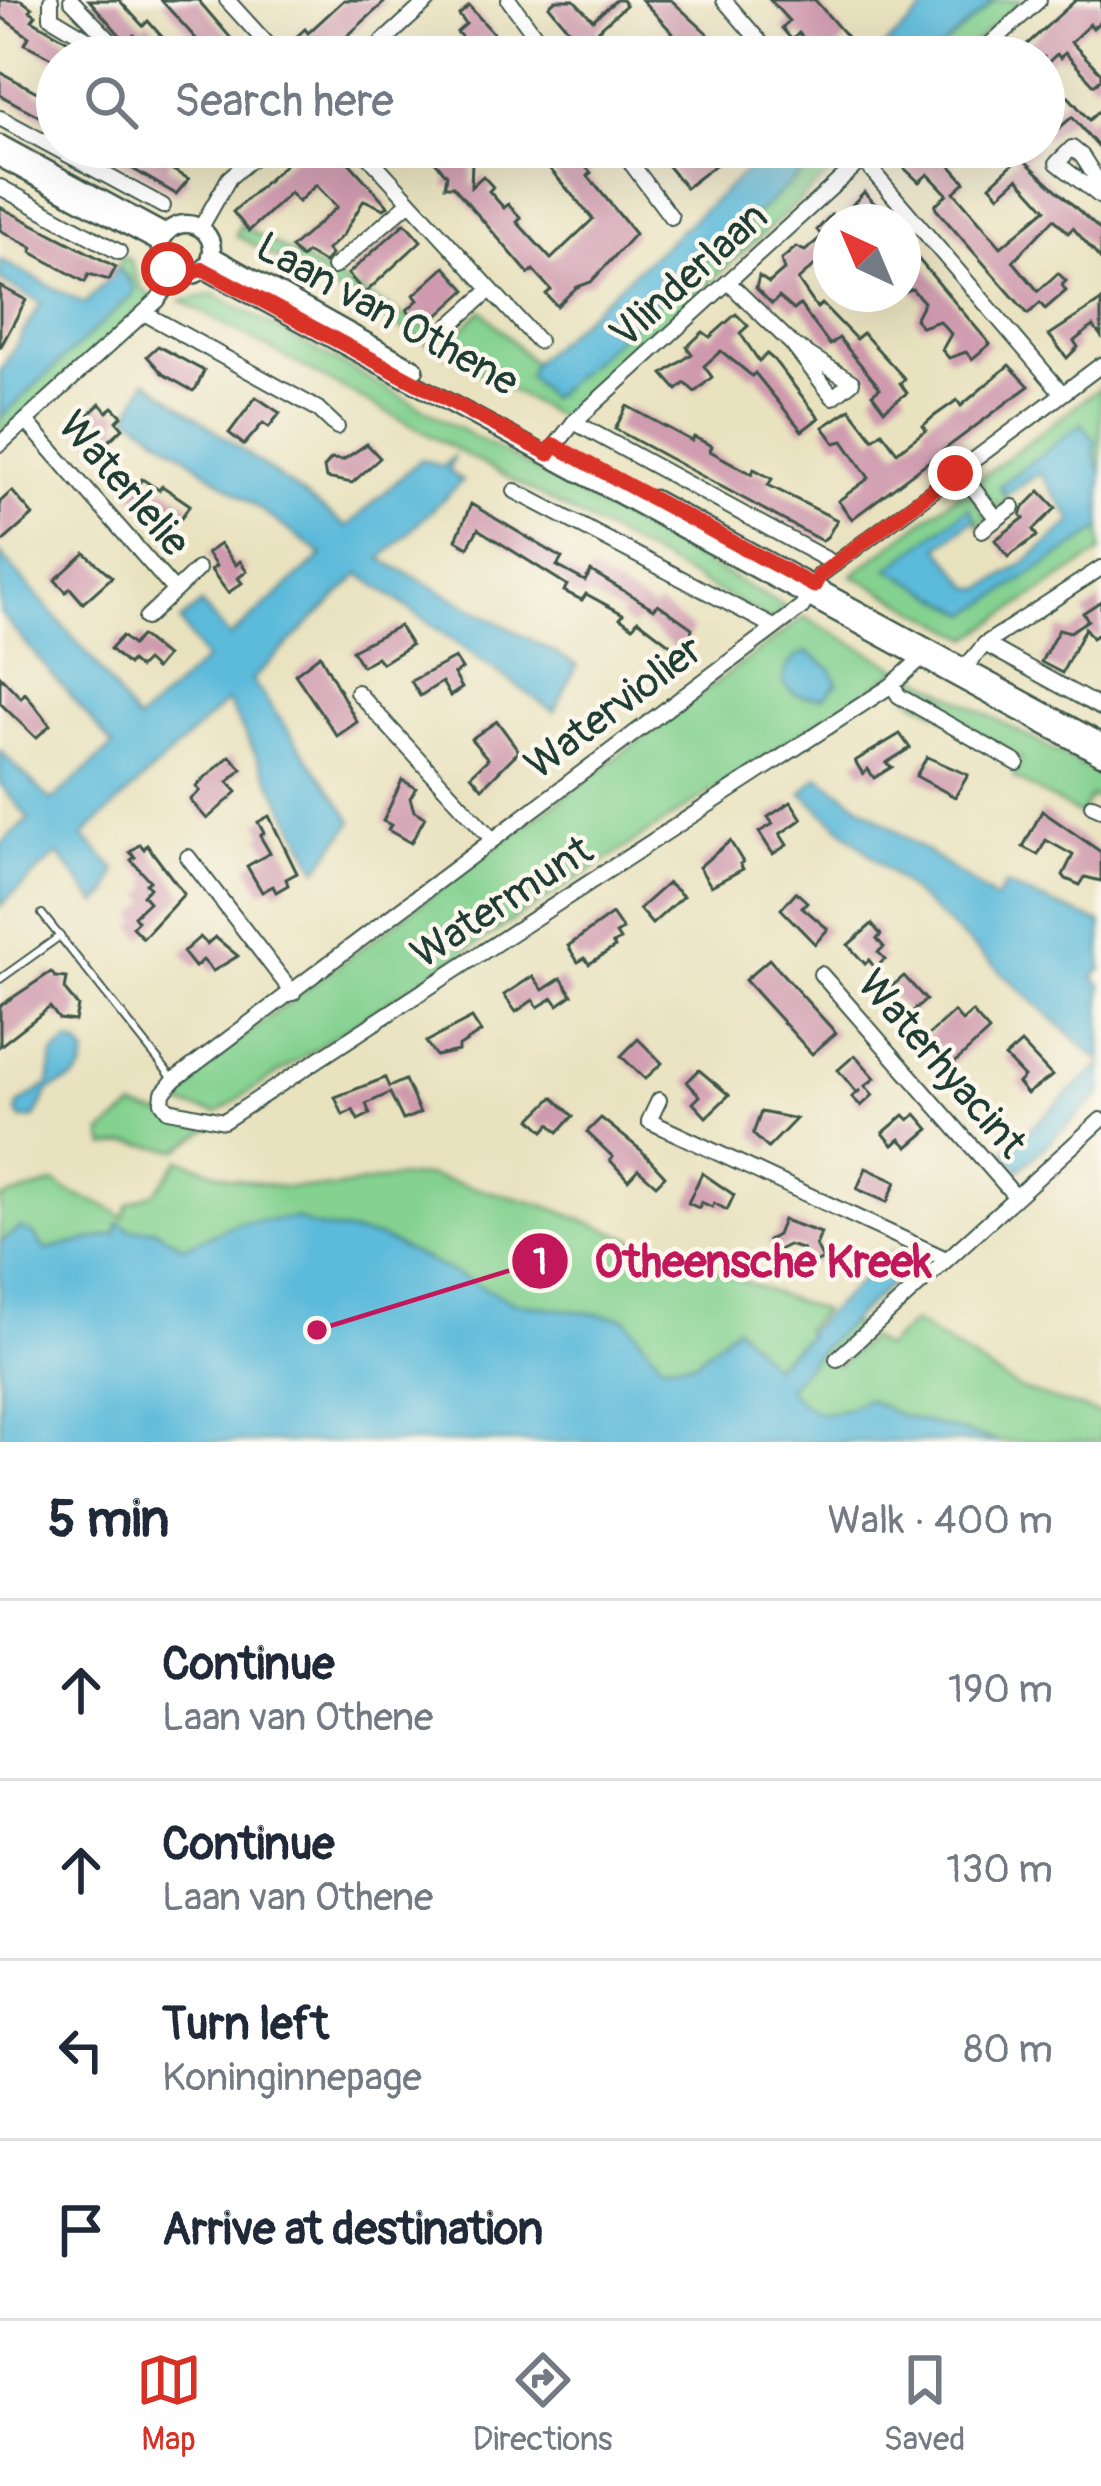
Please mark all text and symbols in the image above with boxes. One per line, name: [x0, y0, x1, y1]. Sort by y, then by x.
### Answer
search box: [36, 36, 1065, 168]
icon: search: [78, 69, 144, 135]
text: Search here: [174, 74, 394, 130]
street label: Vlinderlaan: [600, 191, 779, 360]
north arrow: [813, 204, 921, 312]
street label: Laan van Othene: [247, 221, 528, 408]
route start: [141, 242, 195, 296]
street label: Waterlelie: [46, 401, 201, 568]
route end: [928, 446, 982, 500]
street label: Waterviolier: [515, 624, 713, 791]
street label: Watermunt: [402, 825, 602, 980]
street label: Waterhyacint: [846, 959, 1037, 1169]
callout: Otheensche Kreek: [510, 1221, 955, 1302]
text: Otheensche Kreek: [594, 1235, 932, 1291]
text: 1: [533, 1240, 547, 1285]
text: 5 min: [48, 1488, 169, 1552]
text: Walk · 400 m: [828, 1496, 1053, 1545]
text: Continue: [162, 1637, 335, 1693]
icon: ahead: [48, 1657, 114, 1723]
text: 190 m: [948, 1665, 1053, 1714]
text: Laan van Othene: [162, 1693, 433, 1742]
text: Continue: [162, 1817, 335, 1873]
icon: ahead: [48, 1837, 114, 1903]
text: 130 m: [946, 1845, 1053, 1894]
text: Laan van Othene: [162, 1873, 433, 1922]
text: Turn left: [162, 1997, 329, 2053]
icon: left: [48, 2017, 114, 2083]
text: 80 m: [964, 2025, 1053, 2074]
text: Koninginnepage: [162, 2053, 422, 2102]
icon: arrive: [48, 2197, 114, 2263]
text: Arrive at destination: [162, 2202, 543, 2258]
tab: Map: [136, 2347, 202, 2460]
tab: Directions: [473, 2347, 613, 2460]
tab: Saved: [884, 2347, 965, 2460]

